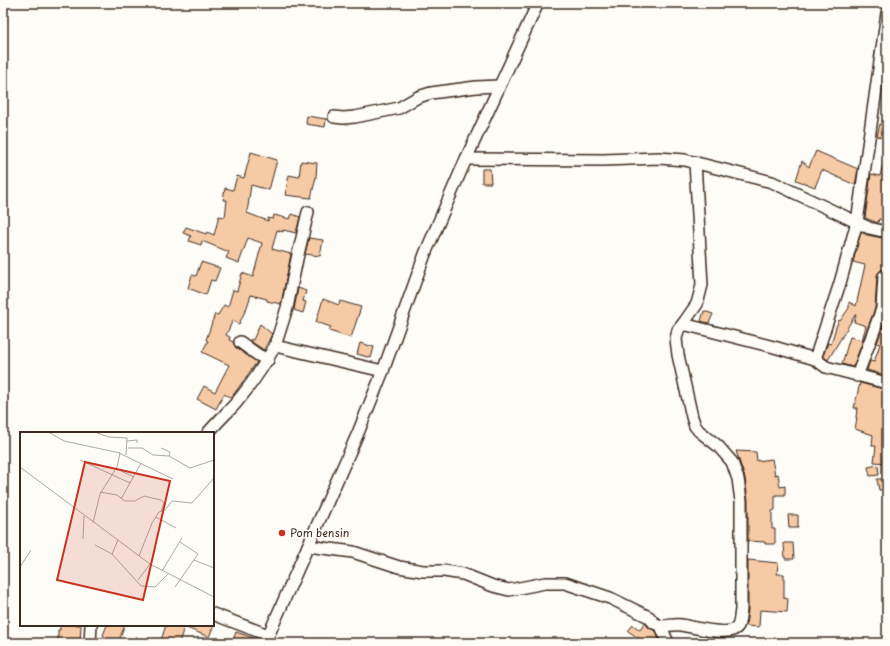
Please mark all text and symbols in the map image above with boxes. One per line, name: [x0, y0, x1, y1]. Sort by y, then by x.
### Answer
inset map: [20, 432, 214, 626]
place label: Pom bensin: [290, 524, 349, 541]
marker: Pom bensin: [277, 528, 287, 538]

